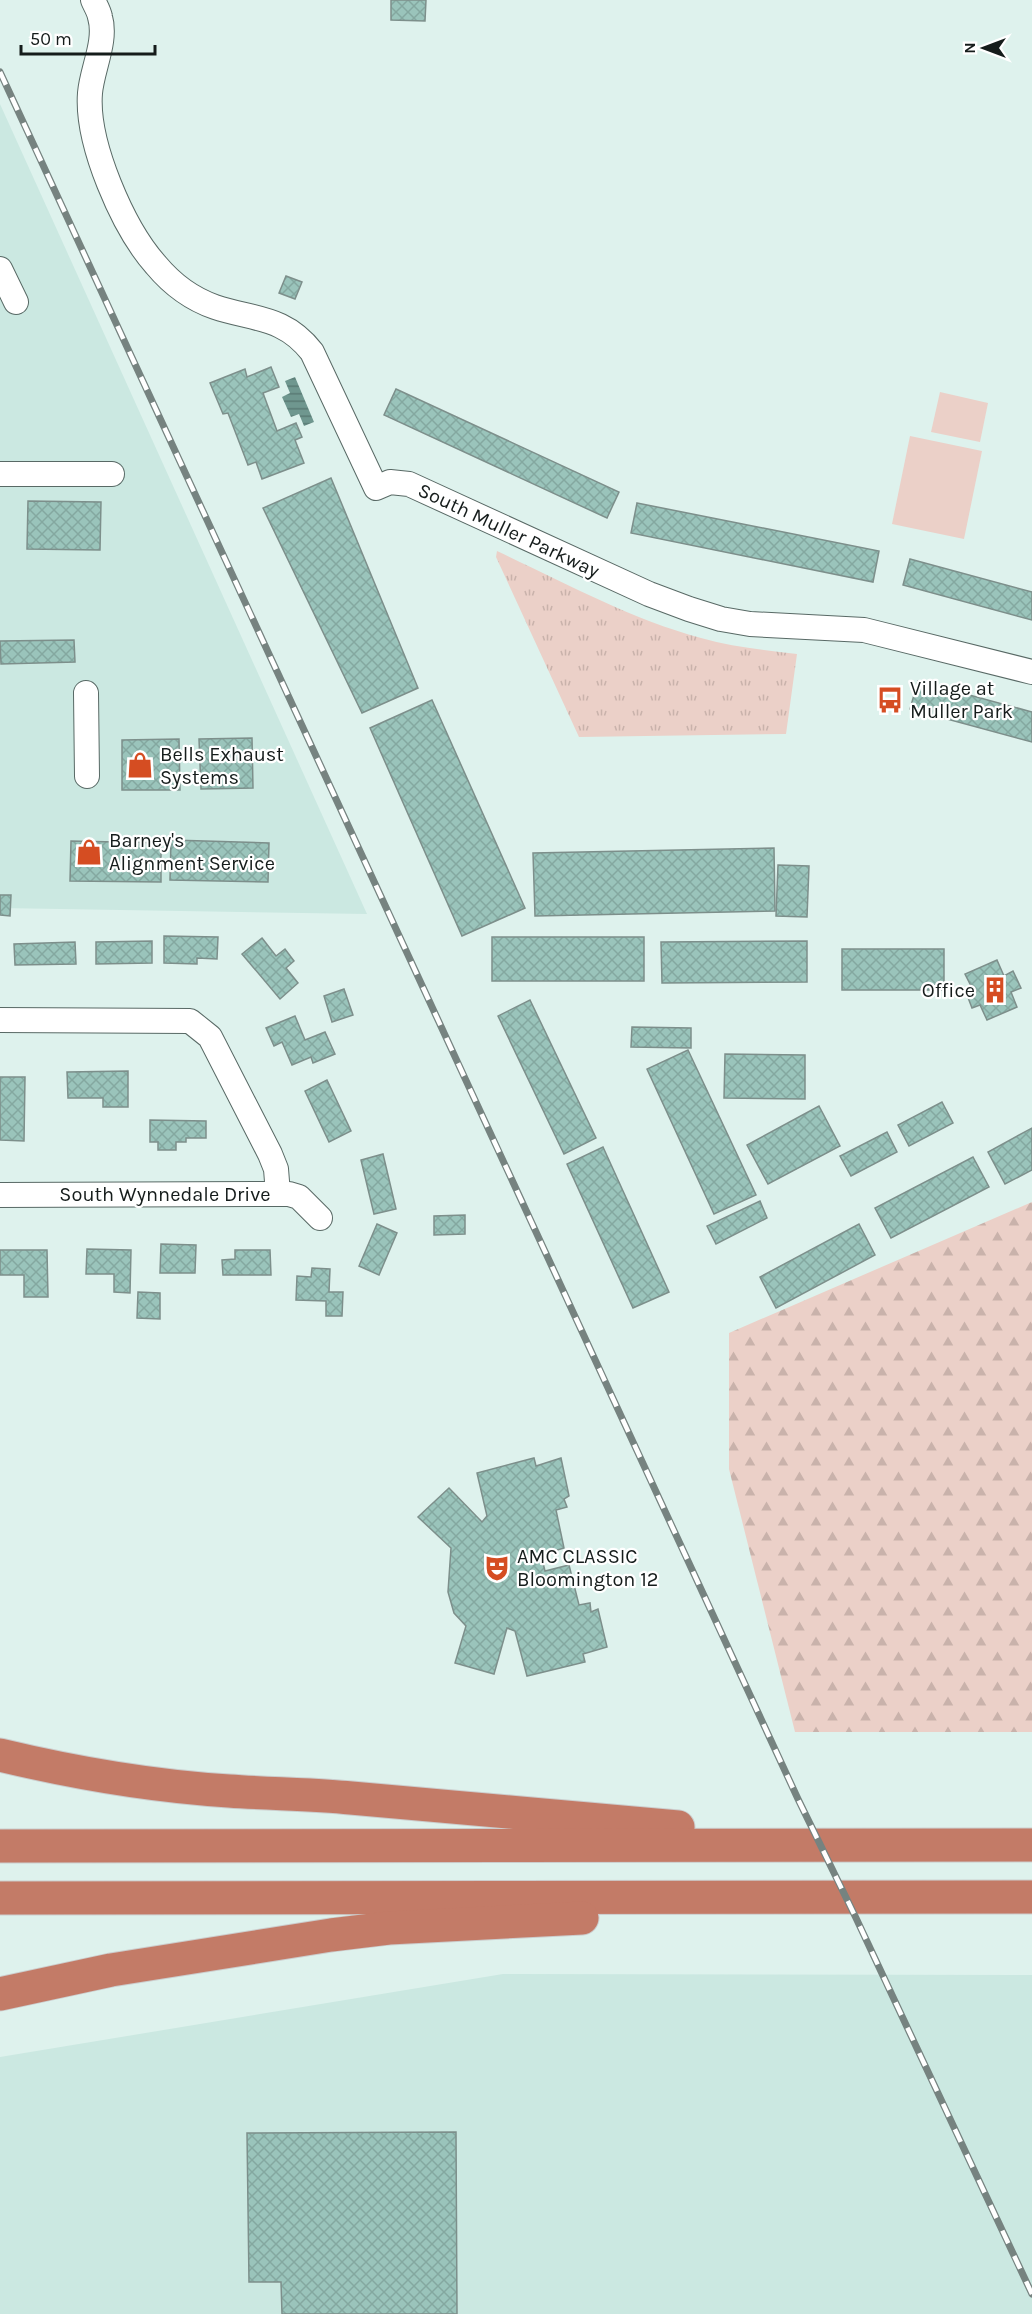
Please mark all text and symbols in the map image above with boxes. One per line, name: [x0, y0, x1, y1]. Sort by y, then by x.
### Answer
scale bar: [21, 18, 154, 56]
north arrow: [954, 18, 1014, 78]
text: 50 m: [30, 28, 72, 50]
text: N: [960, 42, 979, 54]
street label: South Muller Parkway: [414, 478, 603, 583]
place label: Village at Muller Park: [910, 677, 1013, 723]
bus stop icon: Village at Muller Park: [875, 685, 905, 715]
place label: Bells Exhaust Systems: [160, 743, 284, 789]
shop icon: Bells Exhaust Systems: [125, 750, 155, 780]
place label: Barney's Alignment Service: [109, 829, 275, 875]
shop icon: Barney's Alignment Service: [74, 837, 104, 867]
building icon: Office: [980, 975, 1010, 1005]
place label: Office: [922, 979, 975, 1002]
street label: South Wynnedale Drive: [59, 1183, 271, 1206]
place label: AMC CLASSIC Bloomington 12: [517, 1545, 658, 1591]
theatre icon: AMC CLASSIC Bloomington 12: [482, 1553, 512, 1583]

